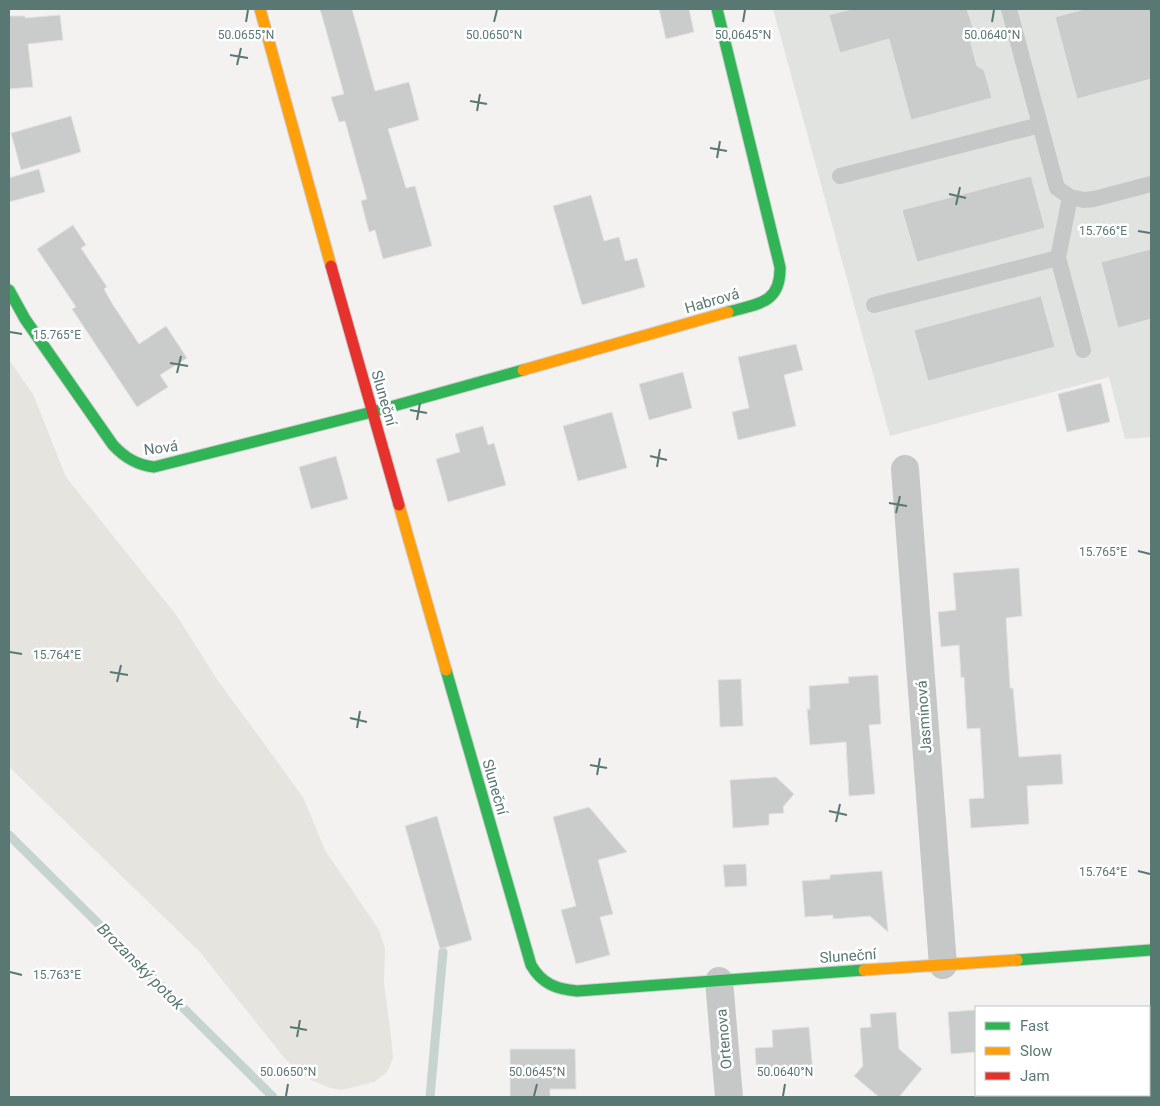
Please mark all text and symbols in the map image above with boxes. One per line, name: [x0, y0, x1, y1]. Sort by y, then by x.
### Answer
text: 50.0655°N: [218, 28, 274, 42]
text: 50.0650°N: [466, 28, 522, 42]
text: 50.0645°N: [715, 28, 771, 42]
text: 50.0640°N: [964, 28, 1020, 42]
text: 15.766°E: [1079, 224, 1127, 238]
street label: Habrová: [683, 285, 741, 317]
text: 15.765°E: [33, 328, 81, 342]
street label: Sluneční: [368, 368, 401, 429]
street label: Nová: [143, 437, 179, 459]
text: 15.765°E: [1079, 545, 1127, 559]
text: 15.764°E: [33, 648, 81, 662]
street label: Jasmínová: [912, 680, 936, 754]
street label: Sluneční: [479, 757, 512, 818]
text: 15.764°E: [1079, 865, 1127, 879]
water label: Brozanský potok: [93, 919, 189, 1014]
street label: Sluneční: [819, 945, 878, 967]
text: 15.763°E: [33, 968, 81, 982]
legend: [975, 1006, 1150, 1096]
street label: Ortenova: [712, 1008, 736, 1070]
text: Fast: [1020, 1017, 1049, 1035]
text: Slow: [1020, 1042, 1052, 1060]
text: 50.0650°N: [260, 1065, 316, 1079]
text: 50.0645°N: [509, 1065, 565, 1079]
text: 50.0640°N: [757, 1065, 813, 1079]
text: Jam: [1020, 1067, 1050, 1085]

